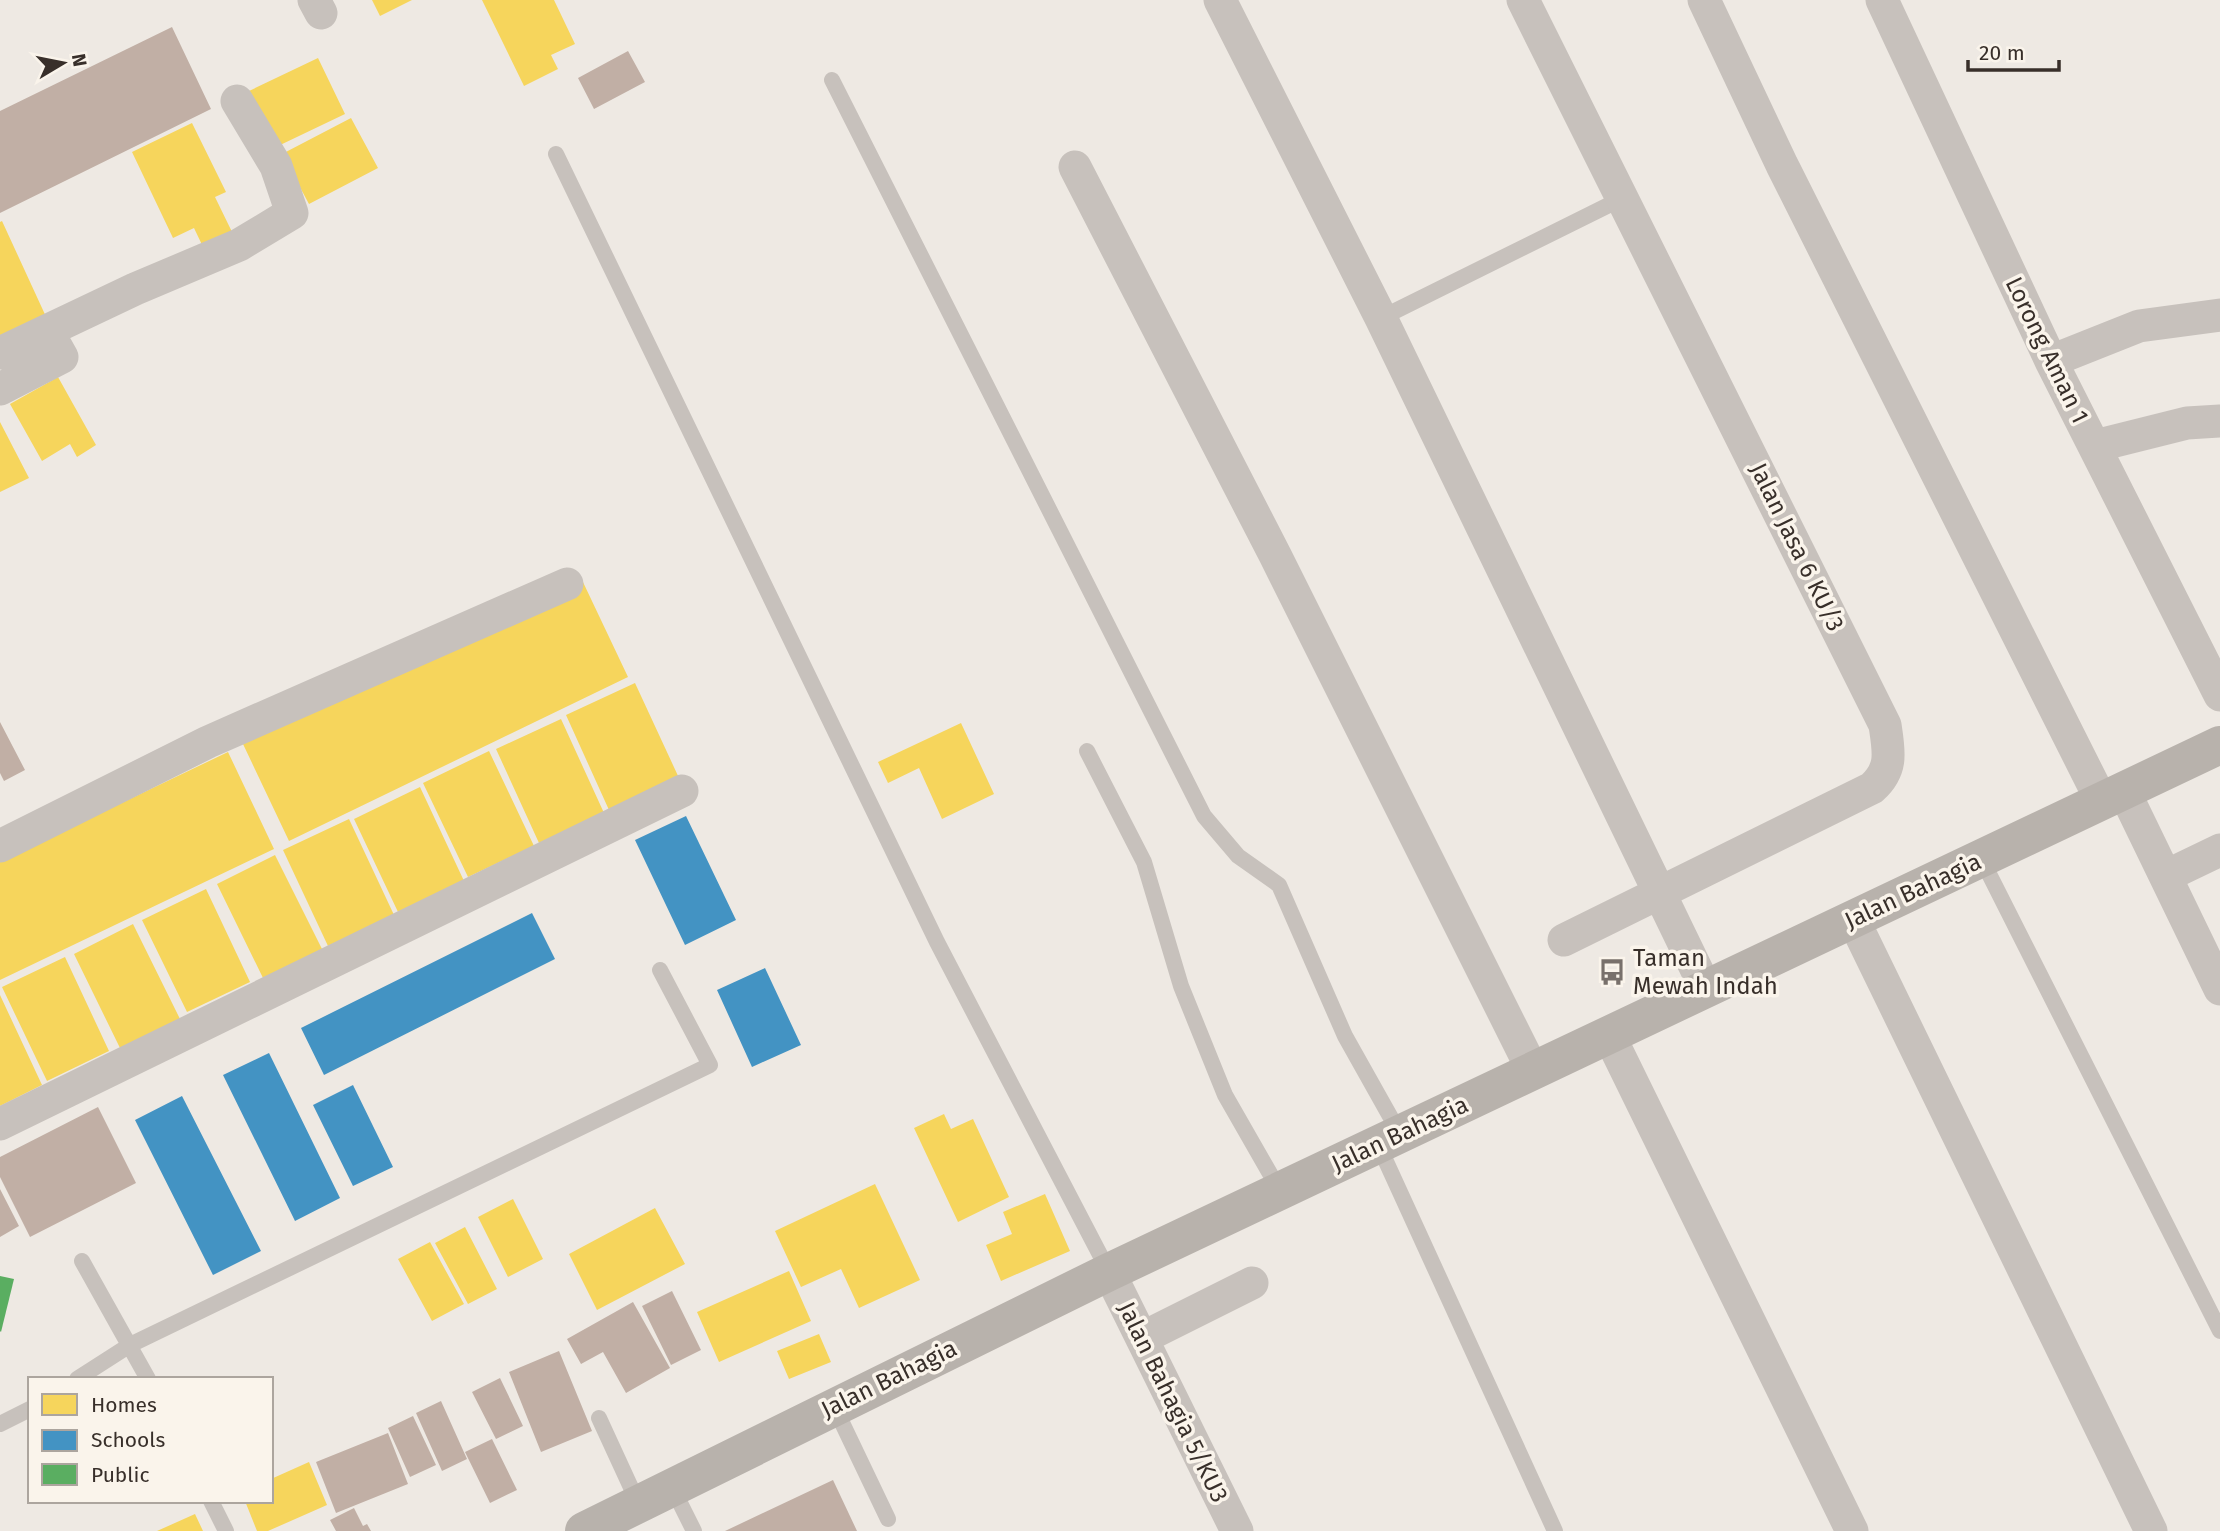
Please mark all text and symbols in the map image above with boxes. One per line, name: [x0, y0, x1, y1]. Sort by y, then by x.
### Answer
north arrow: [28, 28, 98, 98]
scale bar: [1968, 28, 2059, 72]
text: 20 m: [1979, 40, 2025, 66]
text: N: [67, 52, 92, 68]
street label: Lorong Aman 1: [2000, 272, 2094, 428]
street label: Jalan Jasa 6 KU/3: [1744, 458, 1850, 636]
street label: Jalan Bahagia: [1840, 847, 1986, 935]
place label: Taman Mewah Indah: [1633, 944, 1778, 1000]
bus stop icon: Taman Mewah Indah: [1597, 957, 1627, 987]
street label: Jalan Bahagia: [1327, 1090, 1473, 1178]
street label: Jalan Bahagia 5/KU3: [1112, 1297, 1234, 1507]
street label: Jalan Bahagia: [817, 1334, 961, 1424]
legend: [28, 1377, 273, 1503]
text: Homes: [91, 1392, 157, 1418]
text: Schools: [91, 1427, 165, 1453]
text: Public: [91, 1462, 149, 1488]

